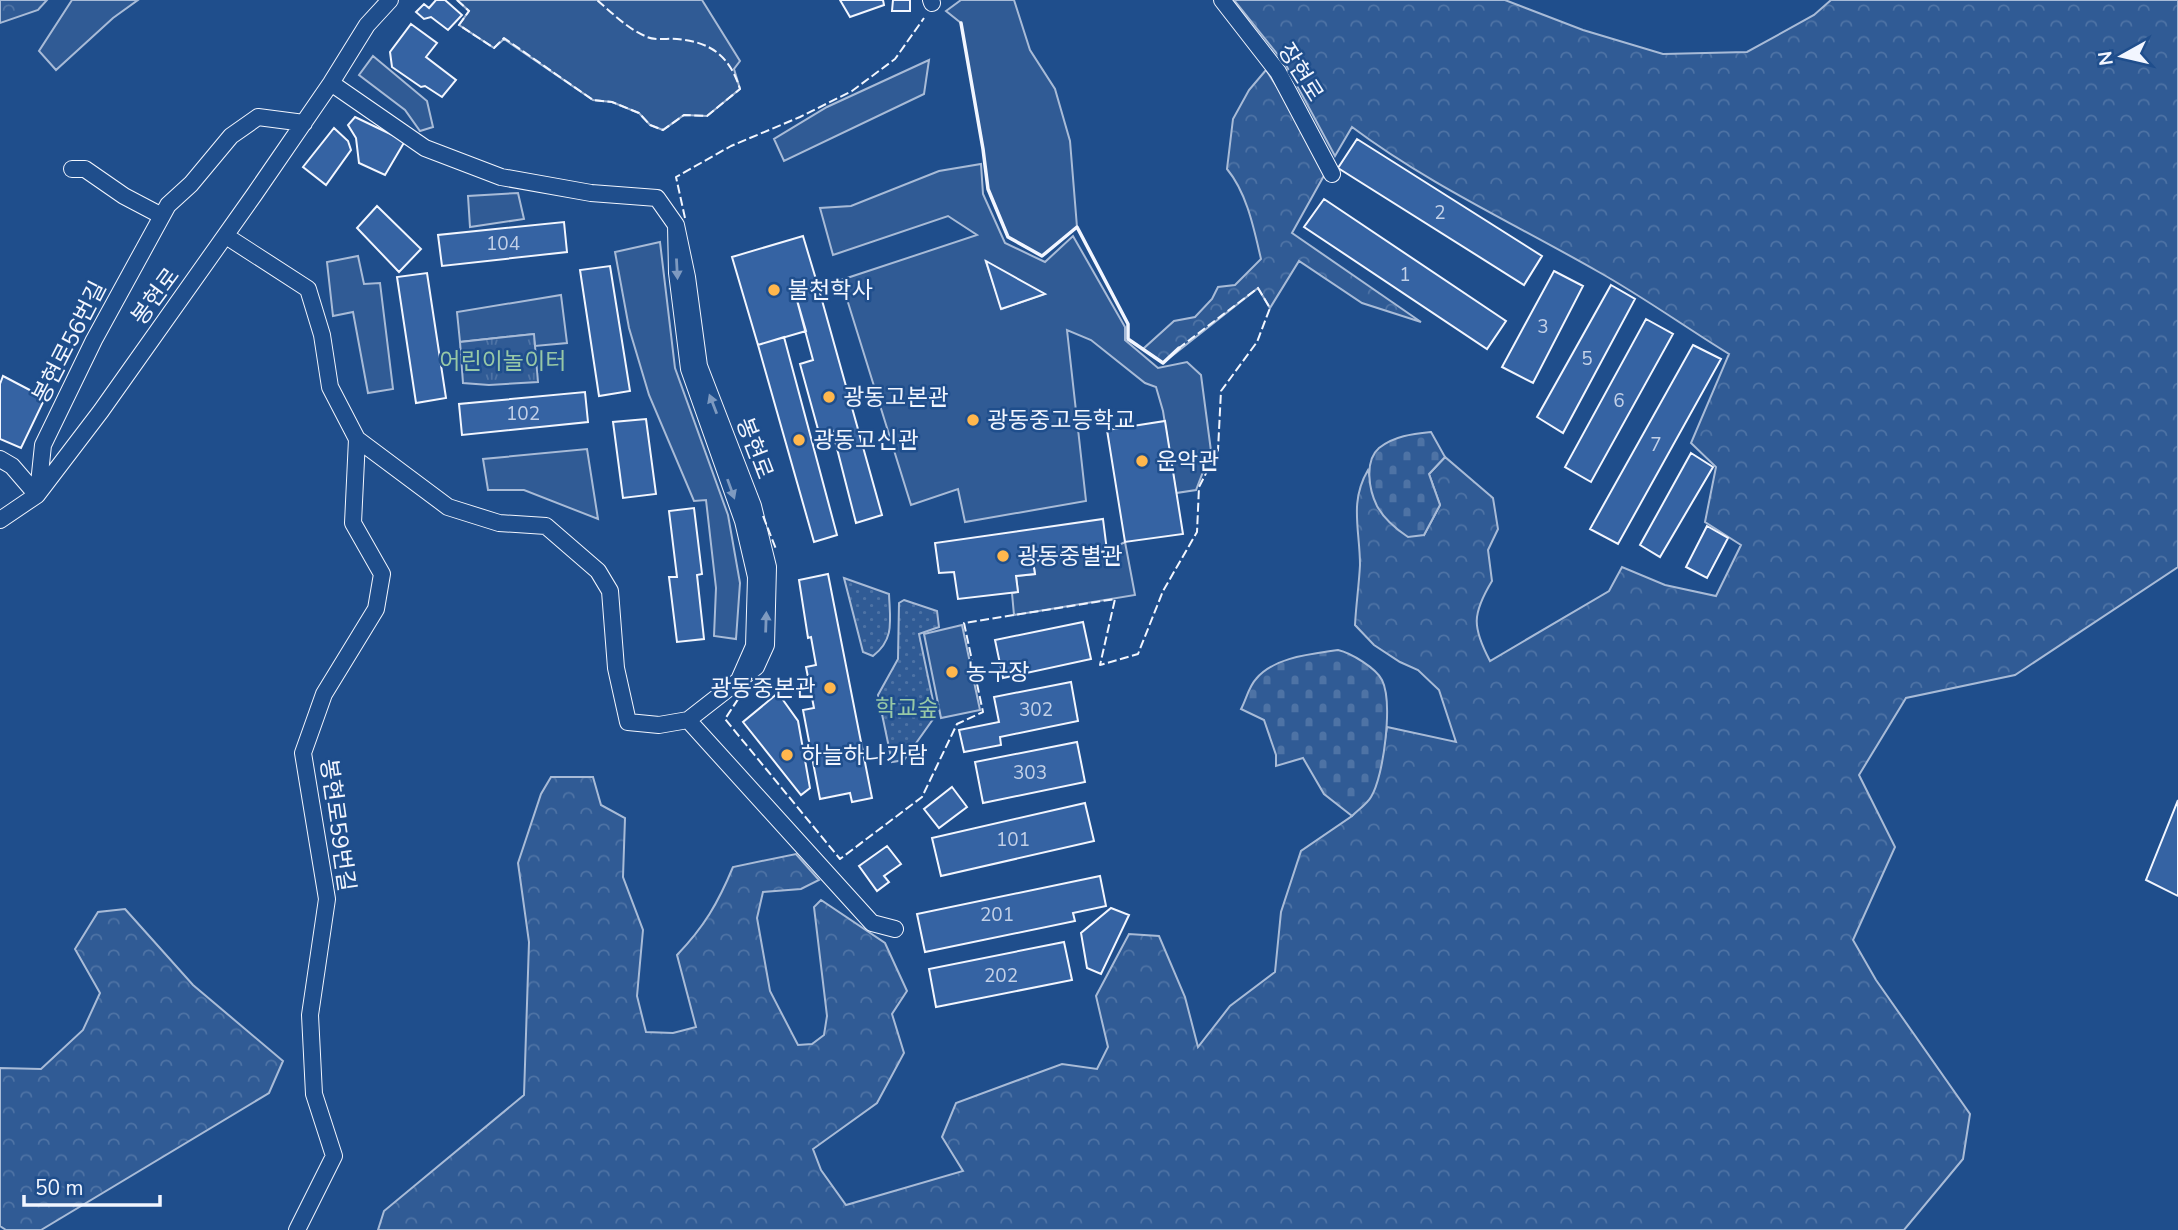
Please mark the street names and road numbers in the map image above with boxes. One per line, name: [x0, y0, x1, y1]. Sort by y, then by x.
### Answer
street label: 장현로: [1271, 37, 1331, 107]
street label: 봉현로: [124, 262, 187, 331]
street label: 봉현로56번길: [25, 276, 114, 409]
street label: 봉현로: [729, 413, 780, 483]
street label: 봉현로59번길: [313, 757, 362, 893]

